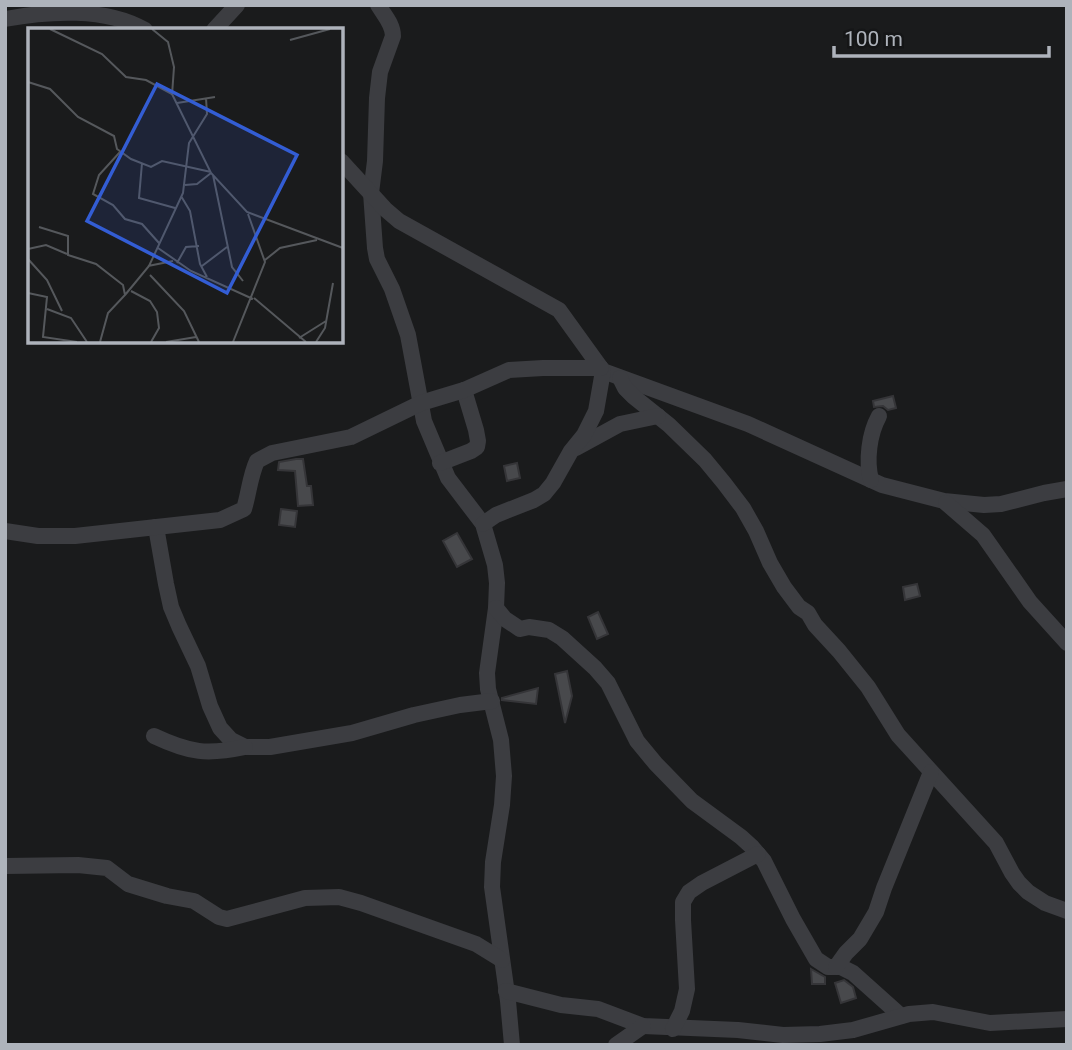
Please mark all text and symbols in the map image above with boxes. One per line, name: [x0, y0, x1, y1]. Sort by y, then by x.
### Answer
scale bar: [834, 14, 1049, 58]
text: 100 m: [844, 27, 903, 51]
inset map: [28, 28, 343, 343]

